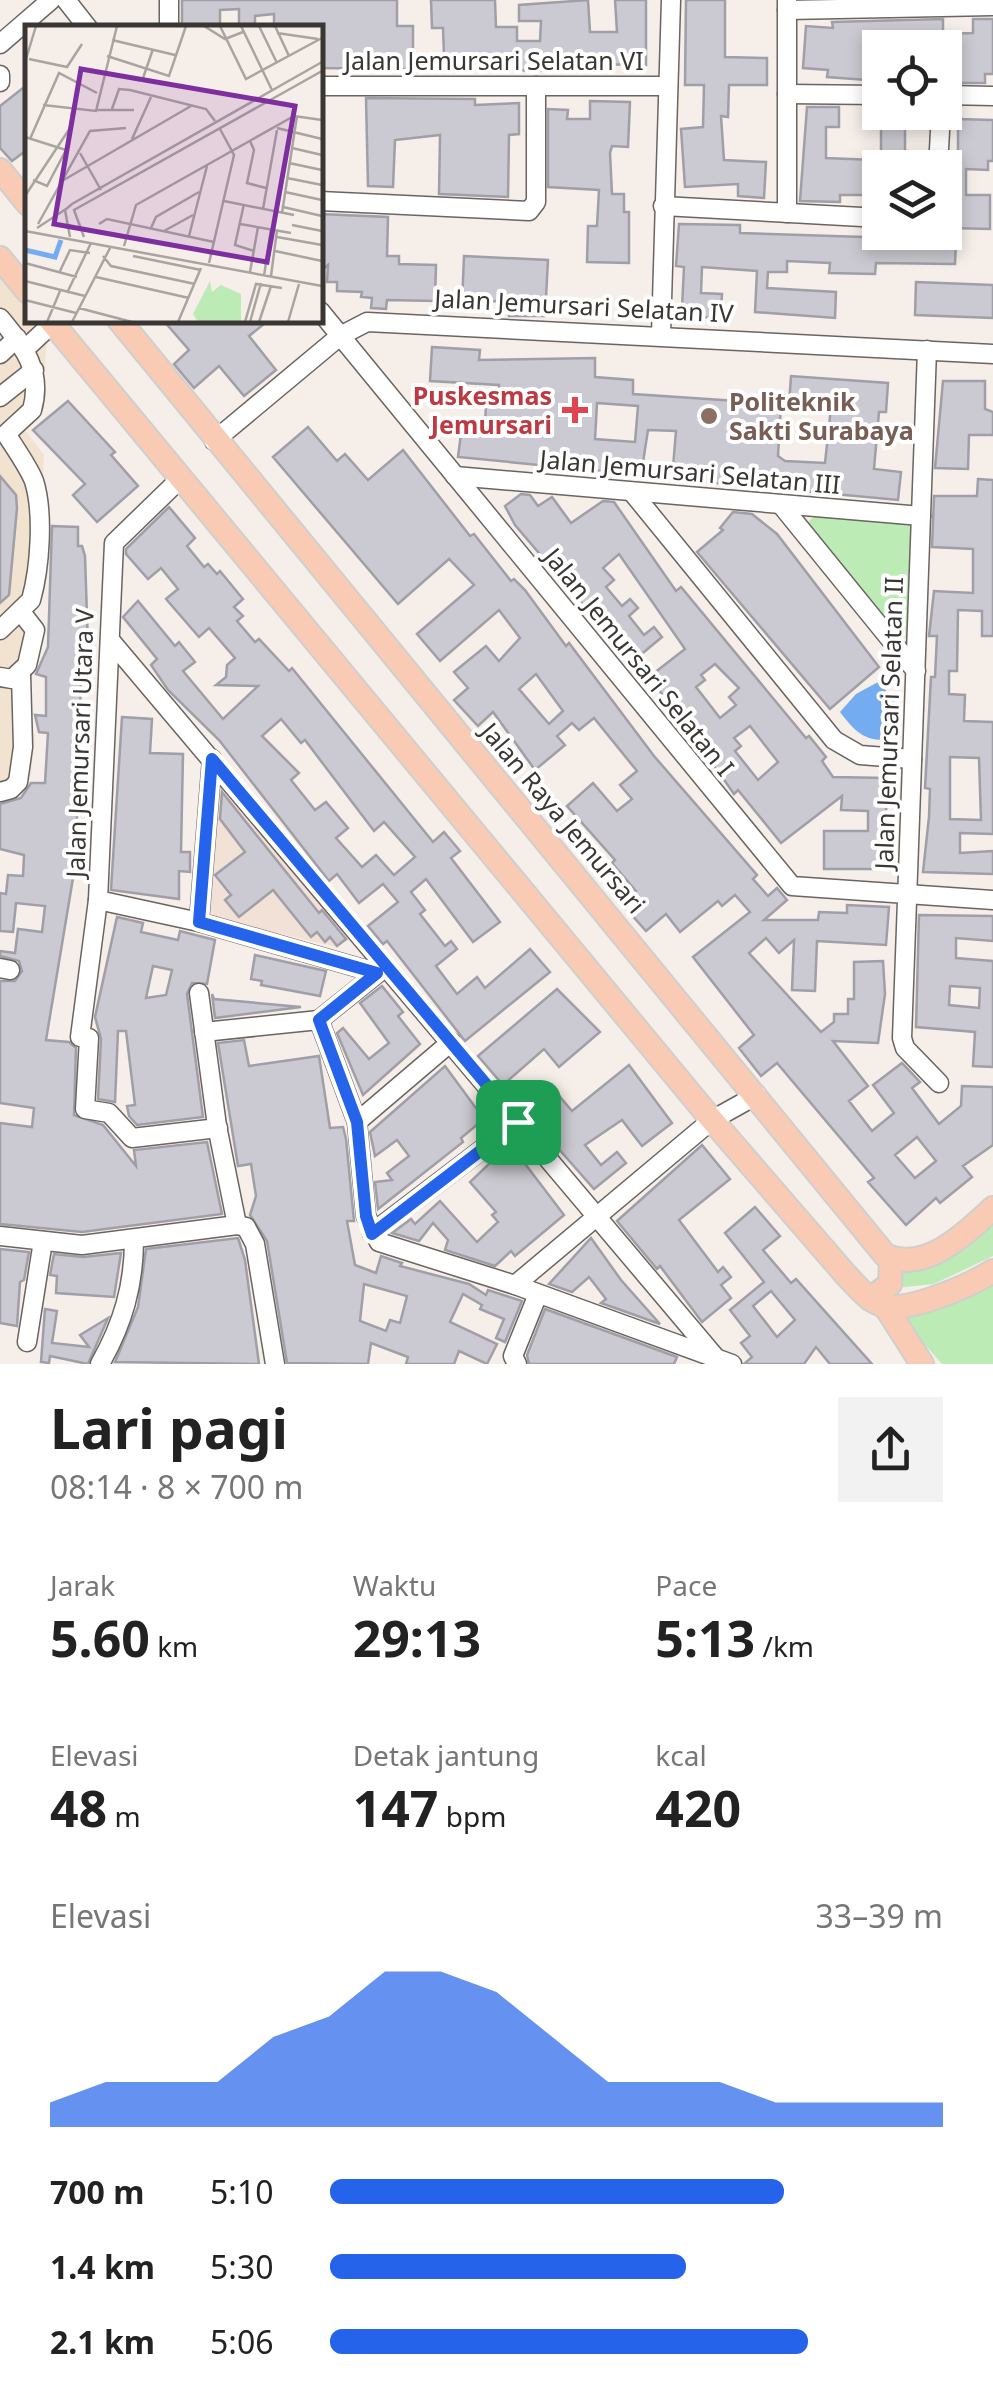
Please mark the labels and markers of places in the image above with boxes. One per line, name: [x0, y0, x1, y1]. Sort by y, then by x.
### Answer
place label: Puskesmas Jemursari: [413, 378, 552, 441]
place label: Politeknik Sakti Surabaya: [729, 384, 914, 447]
marker: Puskesmas Jemursari: [562, 397, 588, 423]
marker: Politeknik Sakti Surabaya: [698, 405, 720, 427]
pin: [476, 1080, 561, 1165]

